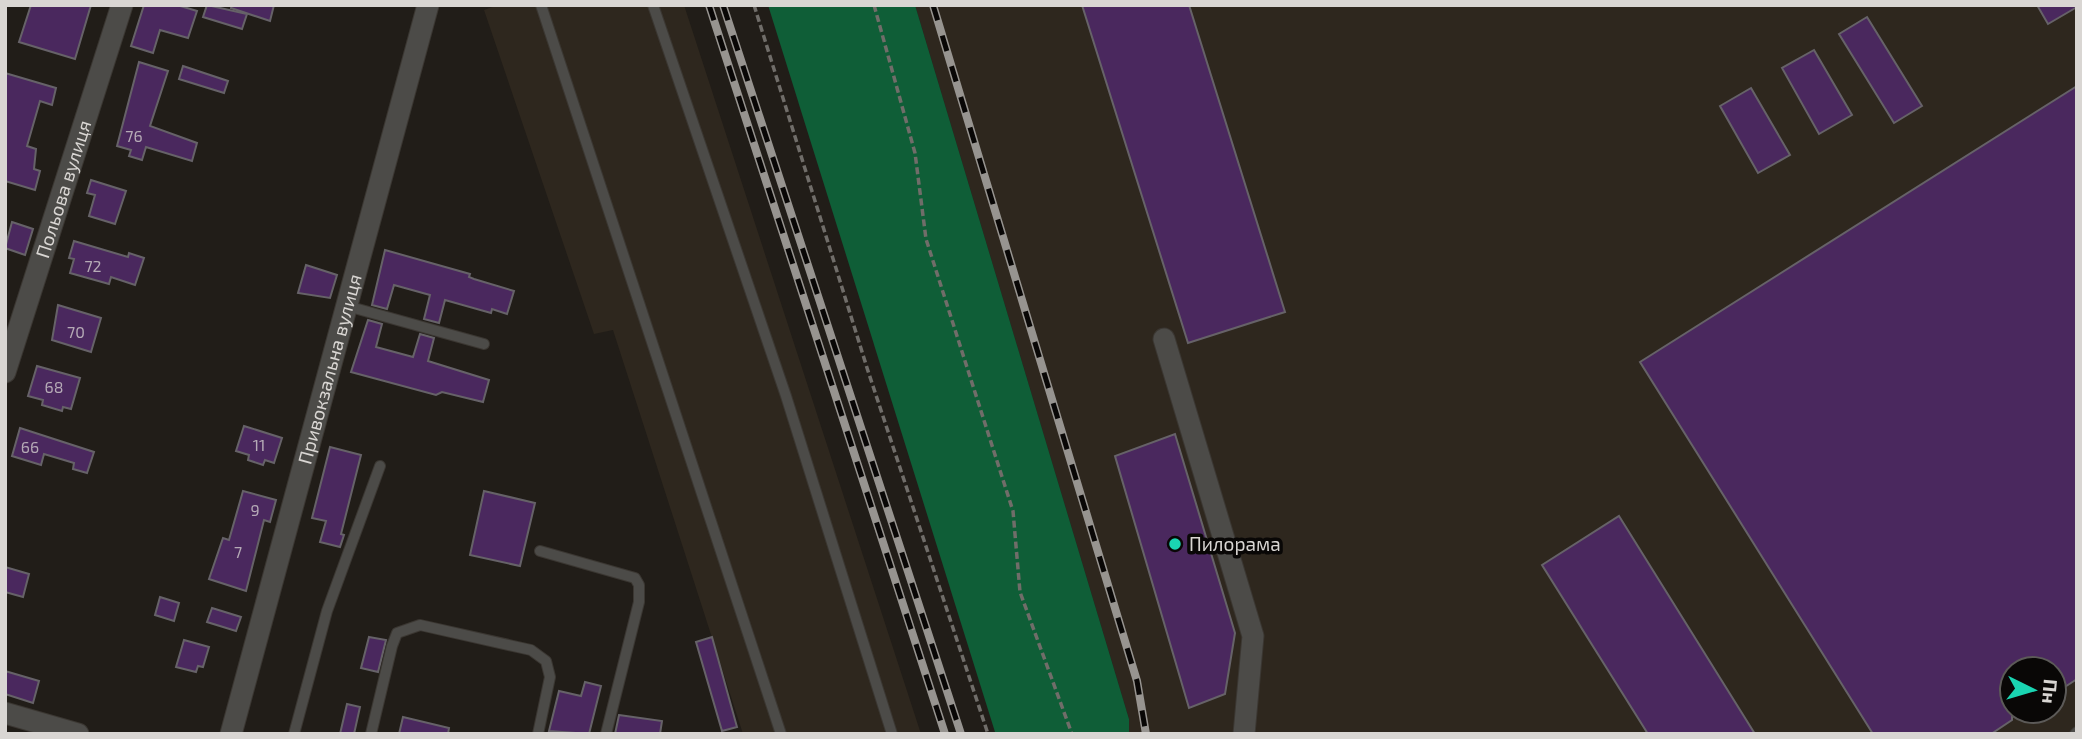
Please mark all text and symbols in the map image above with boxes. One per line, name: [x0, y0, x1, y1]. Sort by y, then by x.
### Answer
street label: Польова вулиця: [30, 117, 96, 261]
house number: 76: [125, 126, 143, 145]
house number: 72: [84, 256, 102, 275]
street label: Привокзальна вулиця: [292, 271, 366, 467]
house number: 70: [67, 322, 85, 341]
house number: 68: [45, 377, 63, 396]
house number: 11: [253, 435, 265, 454]
house number: 66: [21, 437, 39, 456]
house number: 9: [250, 500, 260, 519]
place label: Пилорама: [1189, 532, 1281, 555]
marker: Пилорама: [1167, 536, 1183, 552]
house number: 7: [234, 542, 242, 561]
north arrow: [1998, 655, 2068, 725]
text: Пн: [2038, 678, 2063, 705]

